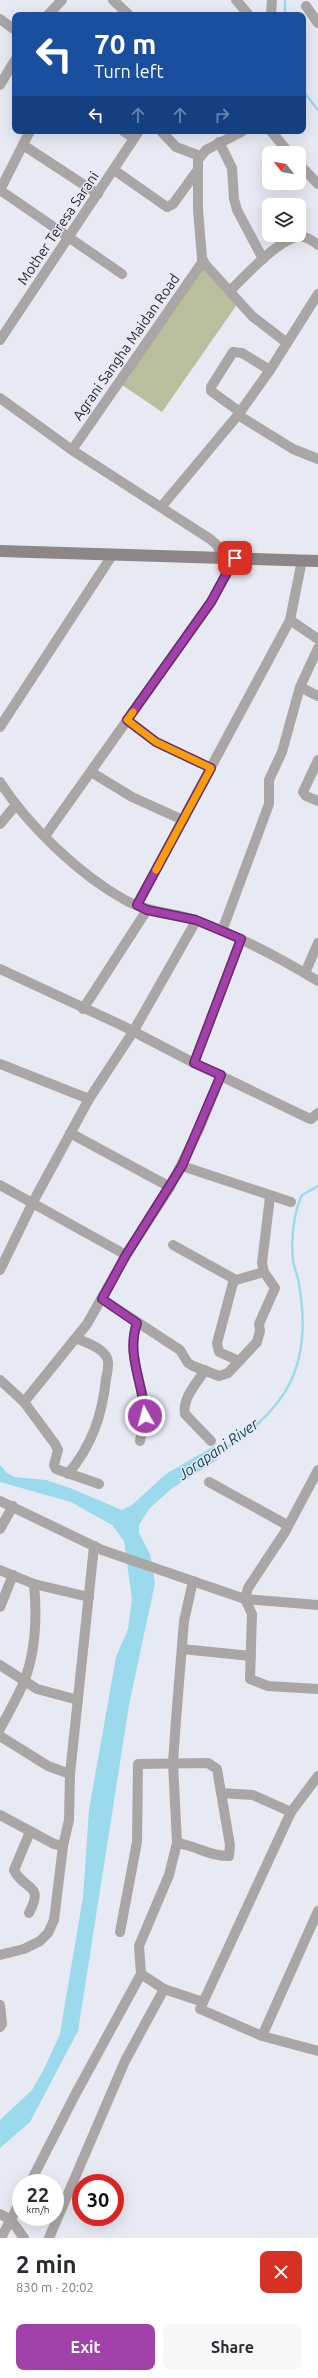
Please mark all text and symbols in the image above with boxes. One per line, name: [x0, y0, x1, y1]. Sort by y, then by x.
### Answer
icon: left: [28, 28, 80, 80]
text: 70 m: [94, 28, 156, 59]
text: Turn left: [94, 61, 164, 81]
icon: left: [85, 104, 107, 126]
icon: ahead: [127, 104, 149, 126]
icon: ahead: [169, 104, 191, 126]
icon: right: [211, 104, 233, 126]
north arrow: [262, 146, 306, 190]
map controls: [262, 146, 306, 242]
street label: Mother Teresa Sarani: [14, 168, 102, 288]
button: layers: [262, 198, 306, 242]
street label: Agrani Sangha Maidan Road: [69, 271, 183, 423]
pin: [218, 541, 252, 575]
icon: arrive: [224, 547, 246, 569]
position arrow: [124, 1395, 166, 1437]
water label: Jorapani River: [174, 1414, 262, 1483]
speed limit sign: 30: [72, 2174, 124, 2226]
text: 22: [27, 2183, 49, 2206]
text: km/h: [26, 2204, 50, 2215]
text: 2 min: [16, 2251, 77, 2278]
button: close: [260, 2251, 302, 2293]
text: 830 m · 20:02: [16, 2280, 94, 2294]
button: Exit: [16, 2324, 155, 2370]
button: Share: [163, 2324, 302, 2370]

